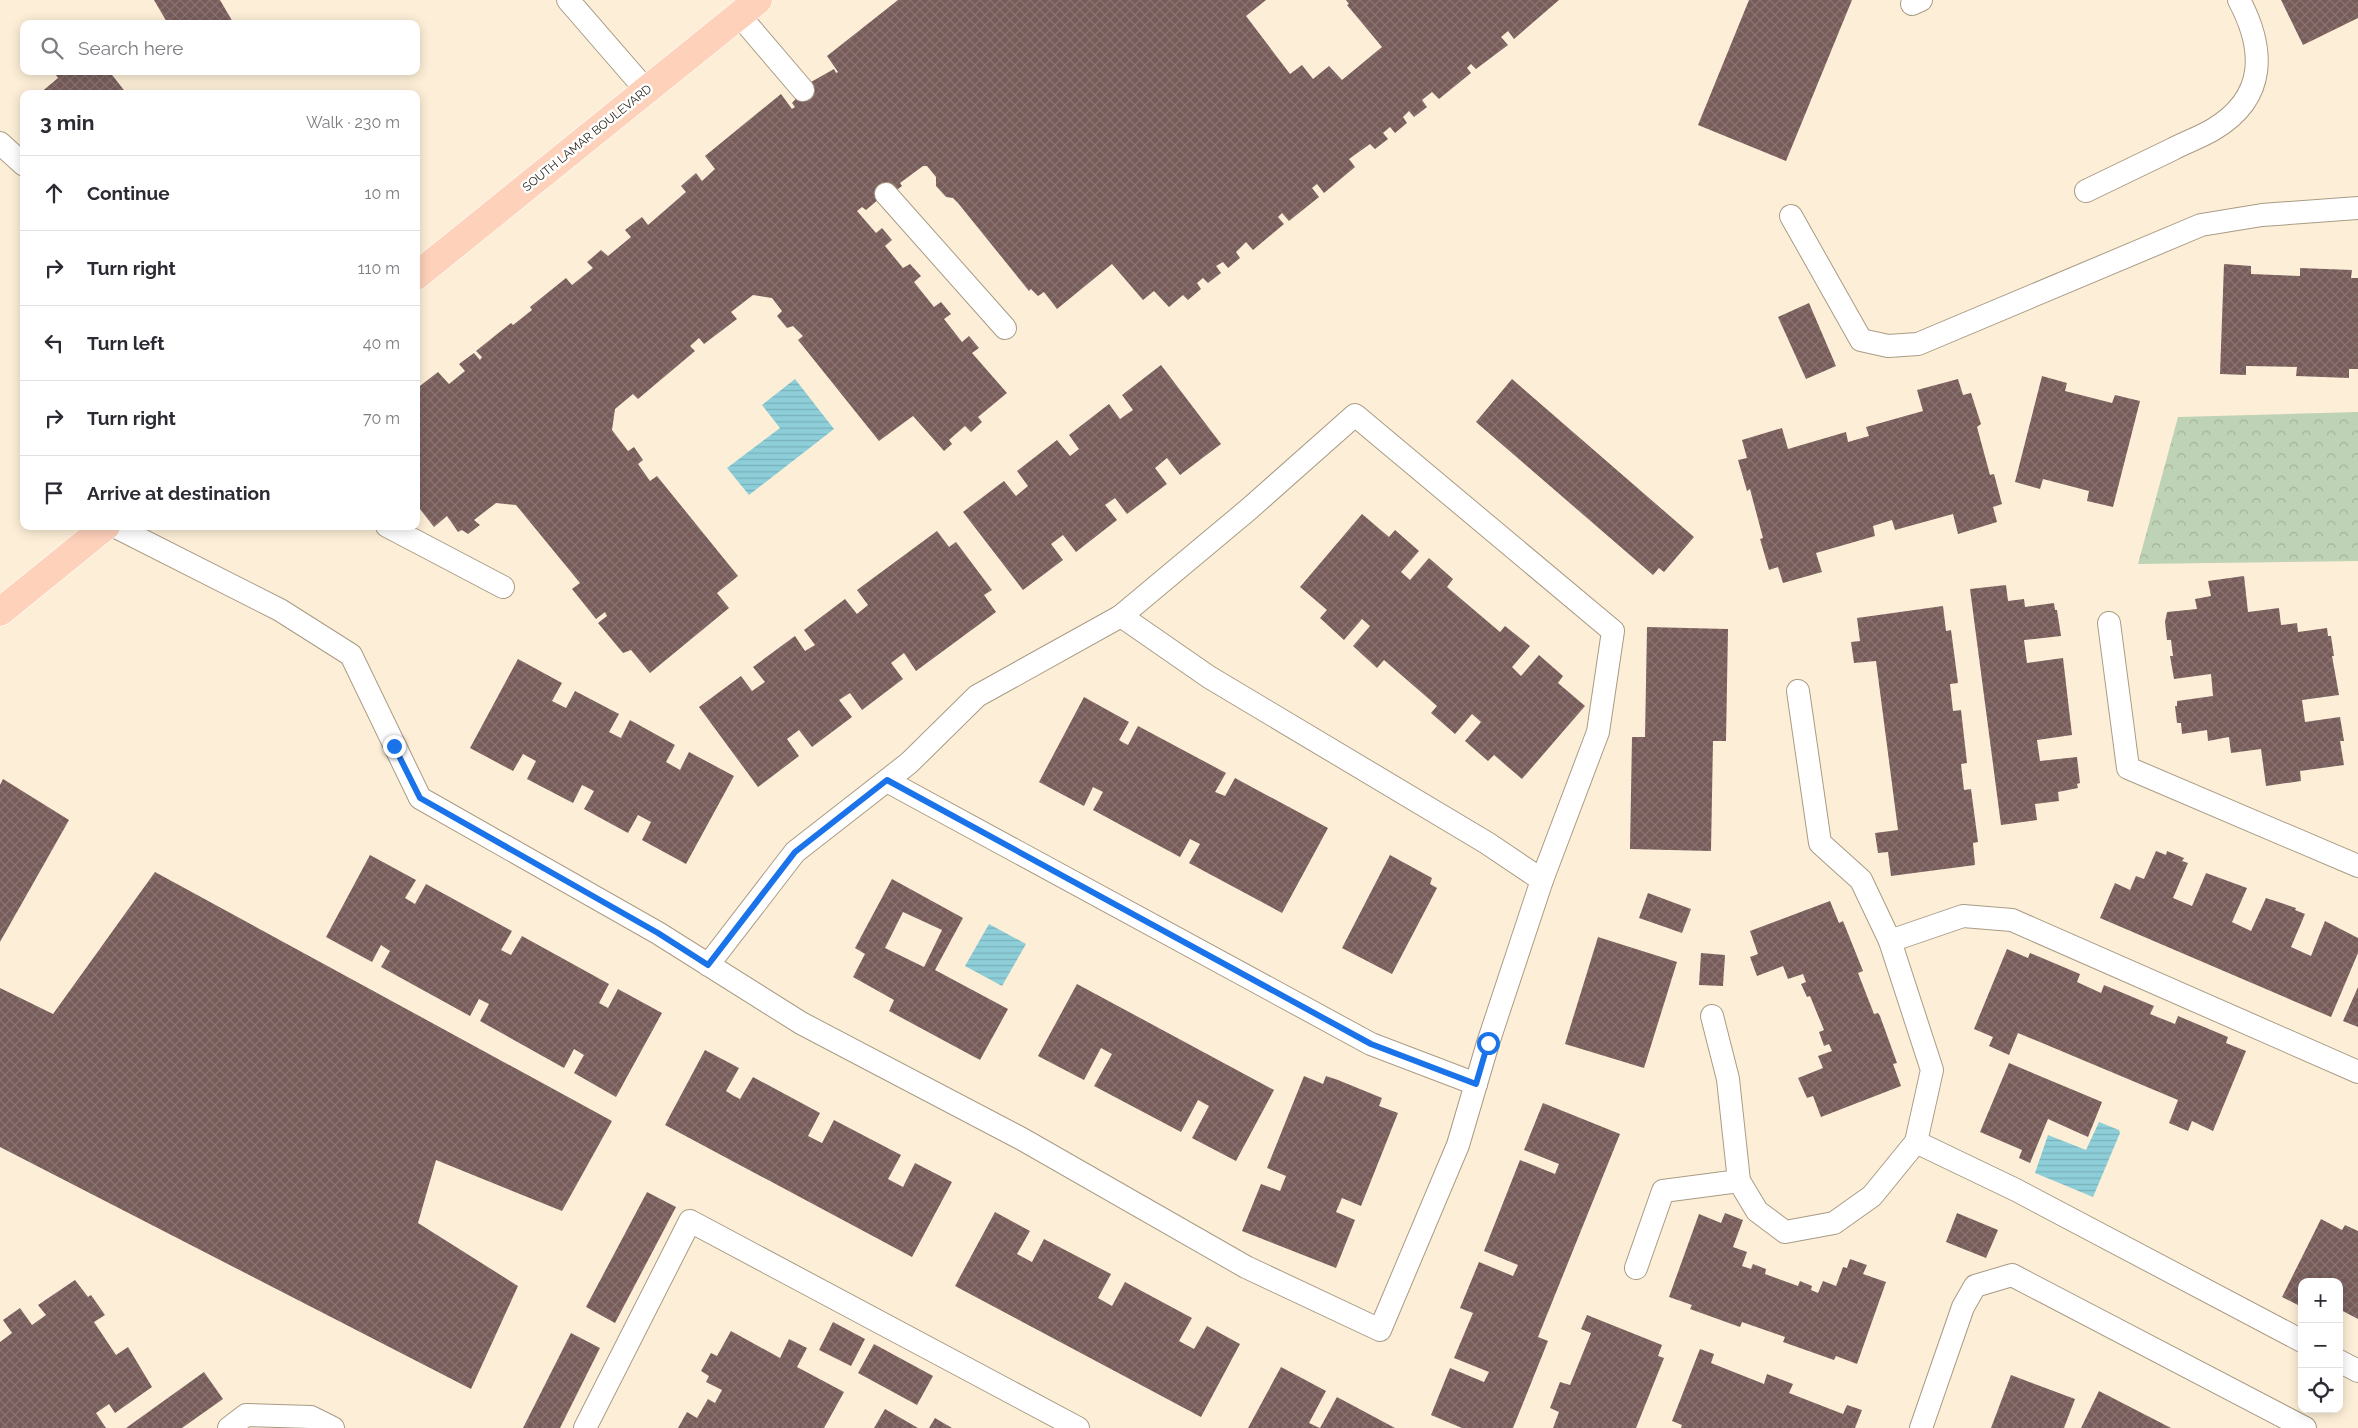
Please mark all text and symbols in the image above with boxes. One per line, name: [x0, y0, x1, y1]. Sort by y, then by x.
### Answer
search box: [20, 20, 420, 75]
icon: search: [38, 34, 66, 62]
text: Search here: [78, 37, 184, 59]
street label: SOUTH LAMAR BOULEVARD: [520, 81, 655, 194]
text: 3 min: [40, 110, 94, 135]
text: Walk · 230 m: [306, 113, 400, 132]
icon: ahead: [40, 179, 68, 207]
text: Continue: [87, 182, 170, 204]
text: 10 m: [365, 184, 400, 203]
icon: right: [40, 254, 68, 282]
text: Turn right: [87, 257, 176, 279]
text: 110 m: [358, 259, 400, 278]
icon: left: [40, 329, 68, 357]
text: Turn left: [87, 332, 164, 354]
text: 40 m: [363, 334, 400, 353]
icon: right: [40, 404, 68, 432]
text: Turn right: [87, 407, 176, 429]
text: 70 m: [363, 409, 400, 428]
icon: arrive: [40, 479, 68, 507]
text: Arrive at destination: [87, 482, 271, 504]
route end: [383, 735, 406, 758]
route start: [1477, 1032, 1500, 1055]
map controls: [2298, 1278, 2343, 1413]
button: +: [2298, 1278, 2343, 1323]
button: −: [2298, 1323, 2343, 1368]
button: locate: [2298, 1368, 2343, 1413]

